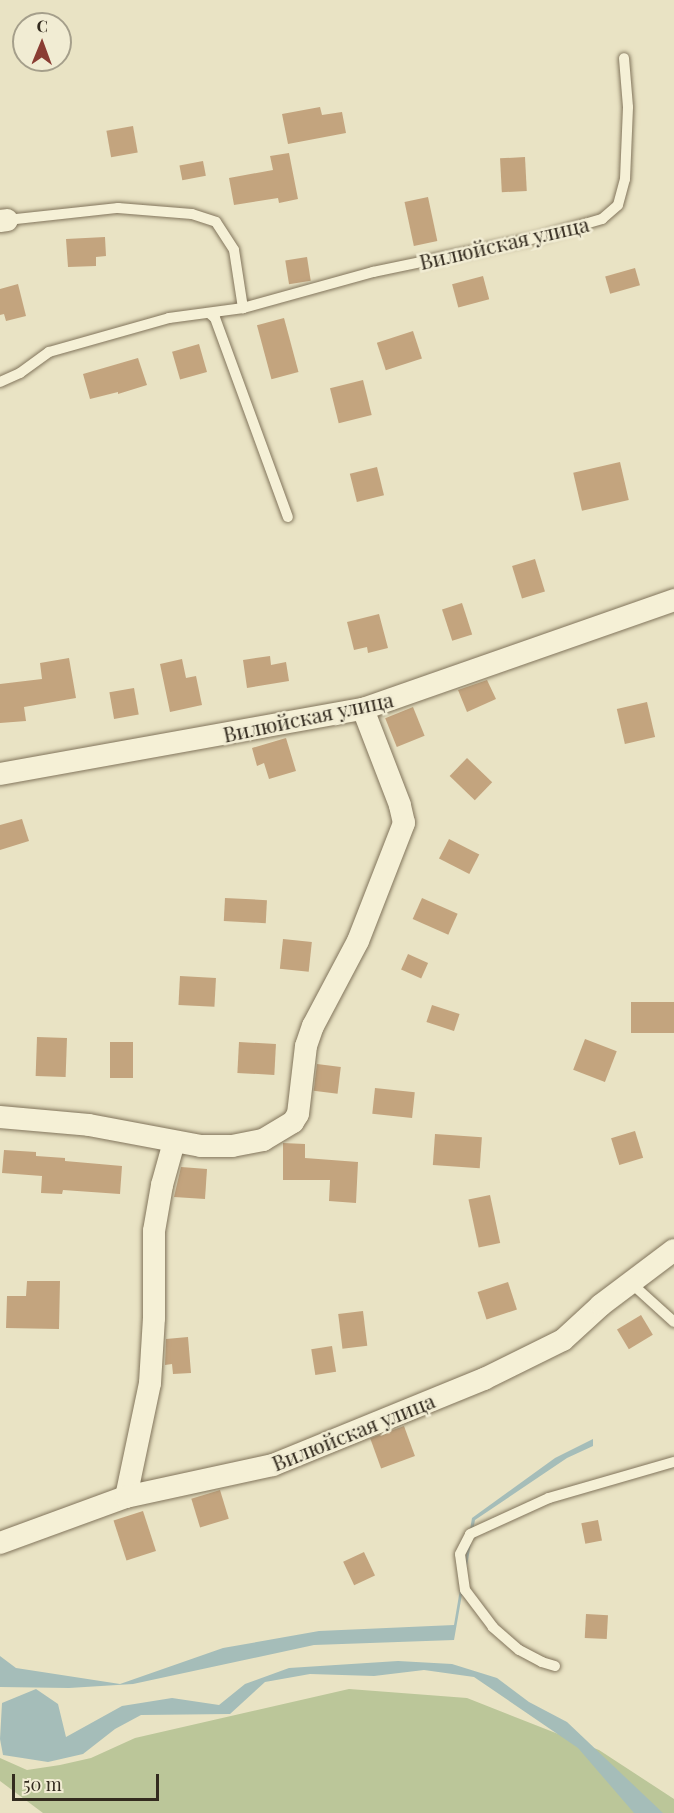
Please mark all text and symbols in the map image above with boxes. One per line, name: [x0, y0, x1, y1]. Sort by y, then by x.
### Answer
north arrow: [12, 12, 72, 72]
text: С: [36, 15, 48, 36]
street label: Вилюйская улица: [417, 210, 591, 274]
street label: Вилюйская улица: [220, 686, 396, 746]
street label: Вилюйская улица: [268, 1387, 438, 1475]
scale bar: [15, 1762, 162, 1800]
text: 50 m: [23, 1772, 62, 1796]

